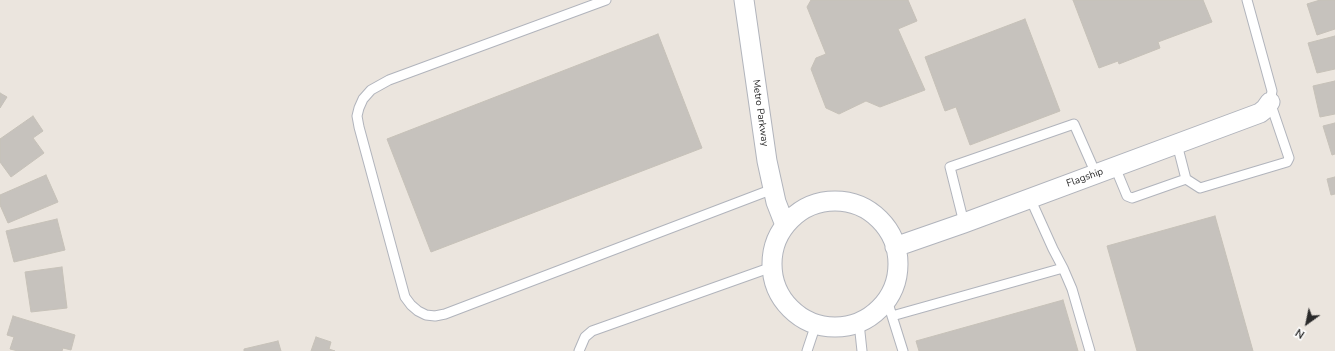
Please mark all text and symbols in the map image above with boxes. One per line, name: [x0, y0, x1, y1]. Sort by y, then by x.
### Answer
street label: Metro Parkway: [749, 79, 771, 147]
street label: Flagship: [1065, 166, 1105, 190]
north arrow: [1287, 303, 1327, 343]
text: N: [1293, 325, 1308, 342]

